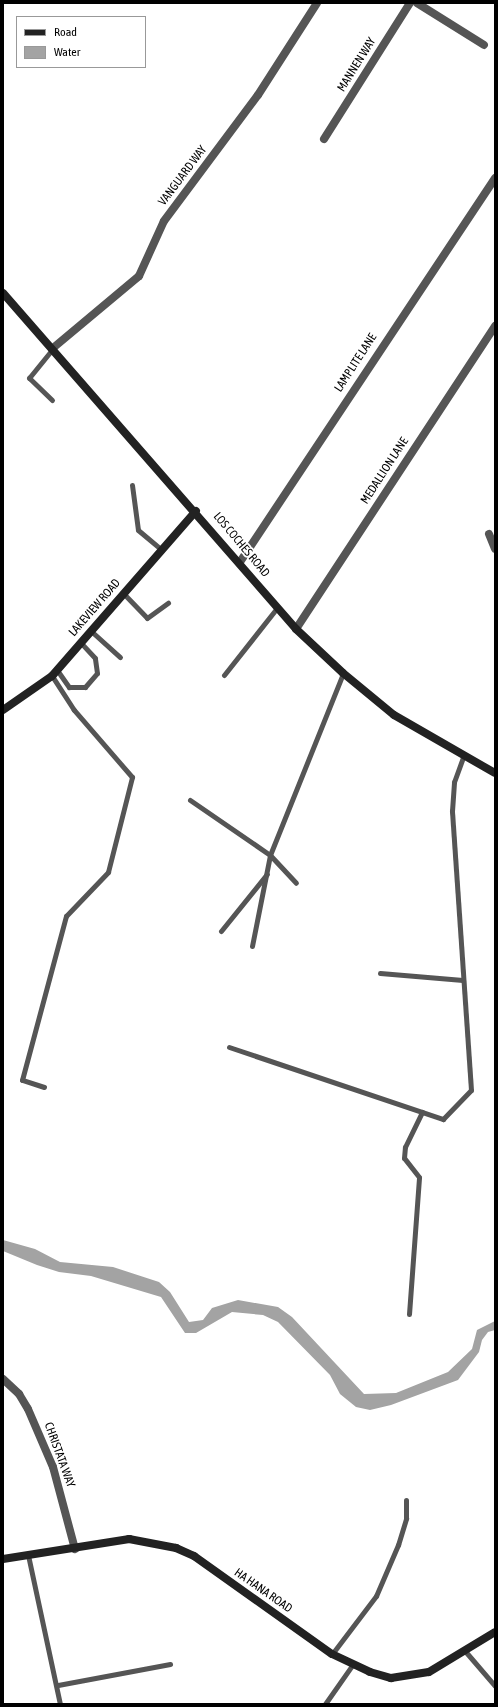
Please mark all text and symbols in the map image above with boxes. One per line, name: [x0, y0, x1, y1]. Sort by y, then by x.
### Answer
legend: [16, 16, 146, 68]
text: Road: [54, 25, 77, 39]
street label: MANNEN WAY: [335, 35, 379, 95]
text: Water: [54, 45, 80, 59]
street label: VANGUARD WAY: [156, 143, 210, 209]
street label: LAMPLITE LANE: [332, 331, 380, 395]
street label: MEDALLION LANE: [358, 435, 412, 507]
street label: LOS COCHES ROAD: [210, 510, 272, 580]
street label: LAKEVIEW ROAD: [66, 576, 124, 640]
street label: CHRISTATA WAY: [41, 1421, 77, 1489]
street label: HA HANA ROAD: [231, 1566, 295, 1616]

